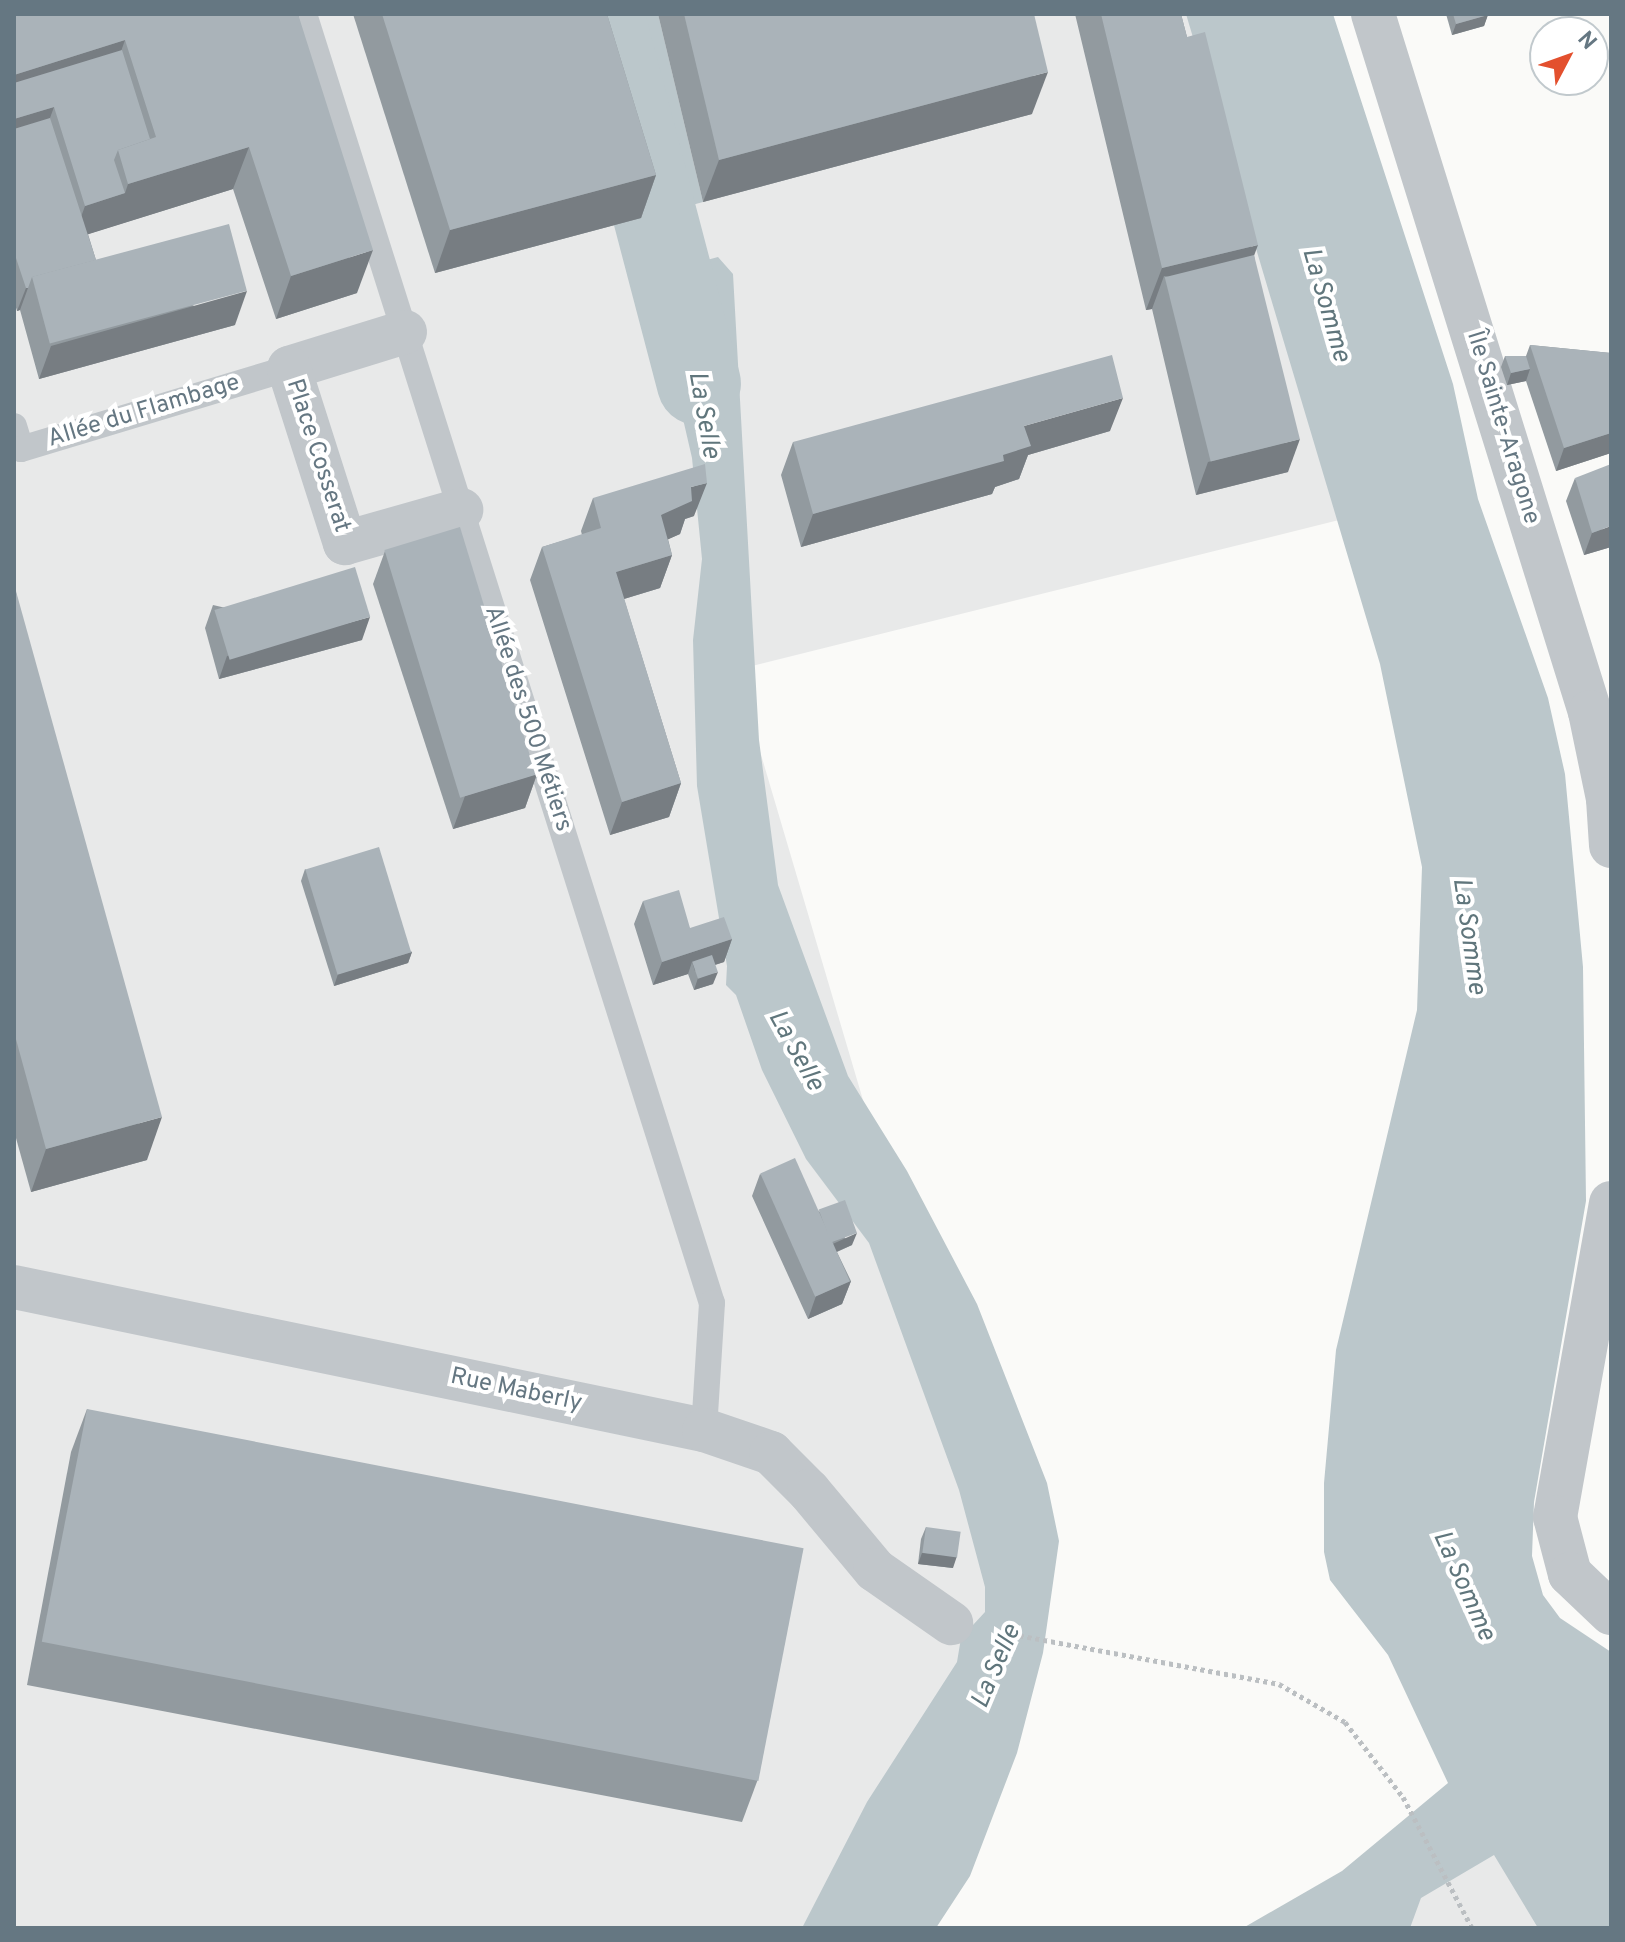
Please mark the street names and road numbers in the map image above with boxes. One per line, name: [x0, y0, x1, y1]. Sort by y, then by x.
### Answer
street label: Île Sainte-Aragone: [1459, 328, 1545, 528]
street label: Allée du Flambage: [45, 369, 243, 455]
street label: Place Cosserat: [279, 376, 355, 536]
street label: Allée des 500 Métiers: [477, 603, 577, 835]
street label: Rue Maberly: [447, 1363, 585, 1419]

